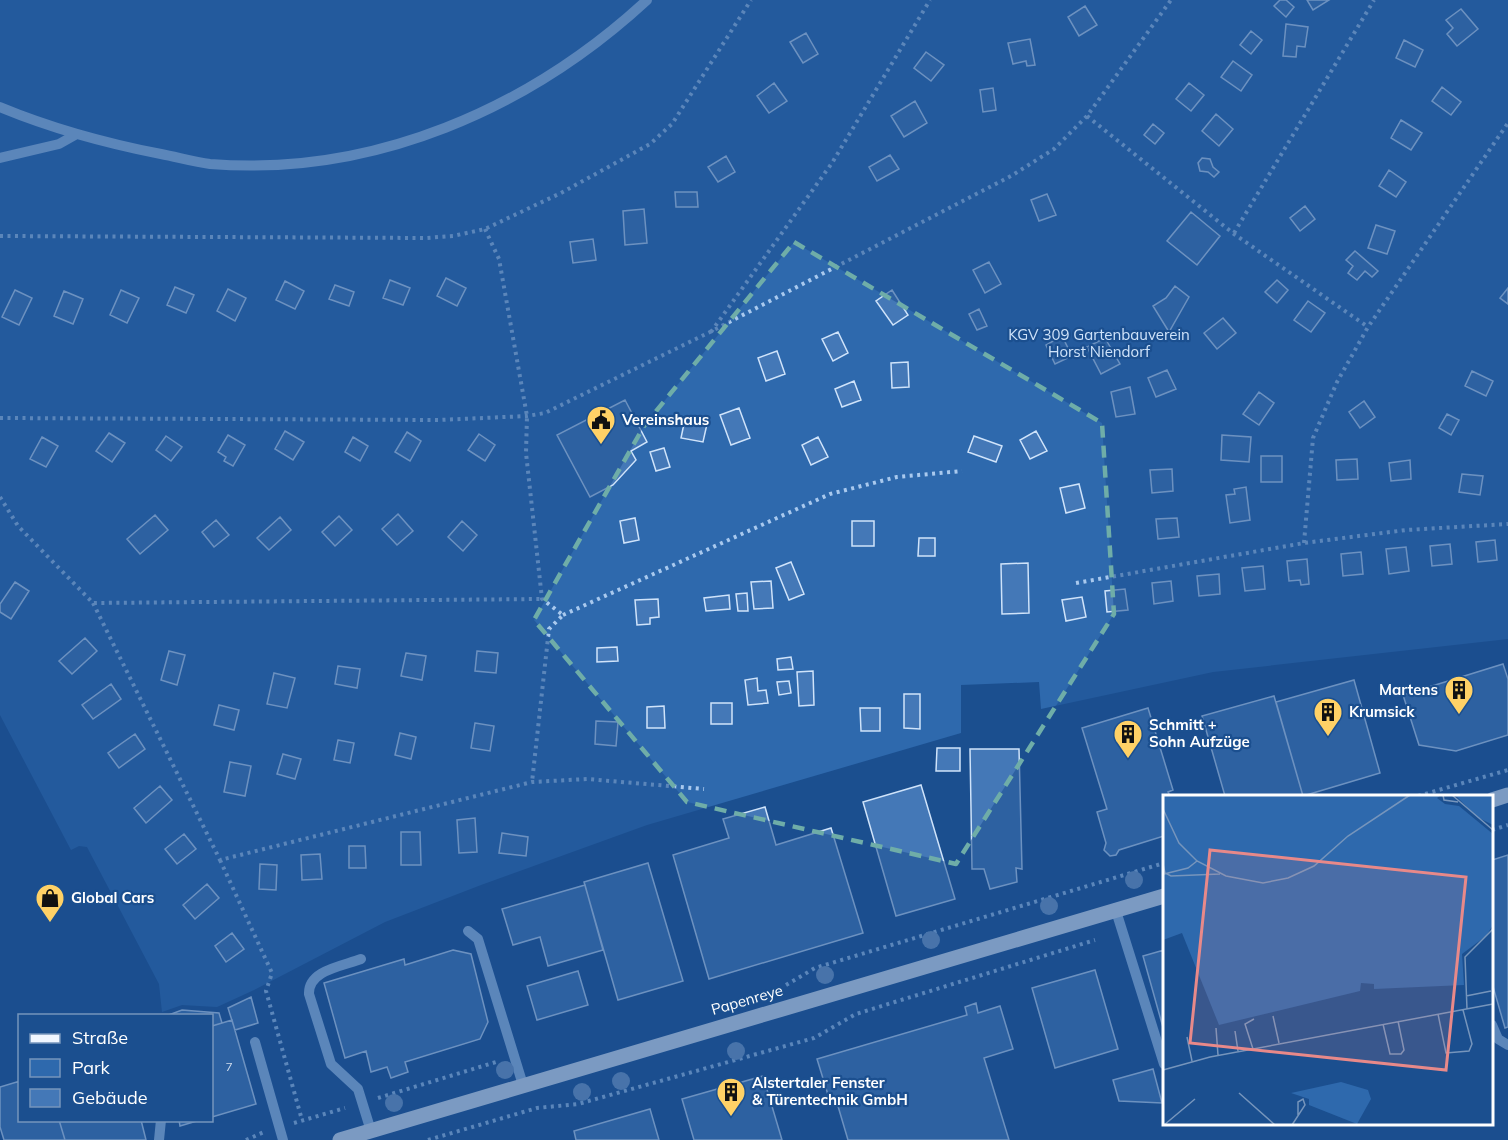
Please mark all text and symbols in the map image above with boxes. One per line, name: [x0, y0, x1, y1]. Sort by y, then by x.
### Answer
park label: KGV 309 Gartenbauverein Horst Niendorf: [1008, 325, 1190, 361]
public building icon: Vereinshaus: [585, 404, 617, 446]
place label: Vereinshaus: [621, 410, 709, 429]
building icon: Martens: [1443, 674, 1475, 716]
place label: Martens: [1379, 680, 1438, 699]
building icon: Krumsick: [1312, 696, 1344, 738]
place label: Krumsick: [1349, 702, 1415, 721]
place label: Schmitt + Sohn Aufzüge: [1149, 715, 1250, 751]
building icon: Schmitt + Sohn Aufzüge: [1112, 718, 1144, 760]
inset map: [1163, 795, 1493, 1125]
shop icon: Global Cars: [34, 882, 66, 924]
place label: Global Cars: [71, 888, 154, 907]
street label: Papenreye: [709, 980, 785, 1019]
legend: [18, 1014, 213, 1122]
text: Straße: [72, 1026, 128, 1049]
text: Park: [72, 1056, 111, 1079]
house number: 7: [225, 1059, 233, 1074]
place label: Alstertaler Fenster & Türentechnik GmbH: [752, 1073, 908, 1109]
building icon: Alstertaler Fenster & Türentechnik GmbH: [715, 1076, 747, 1118]
text: Gebäude: [72, 1086, 148, 1109]

